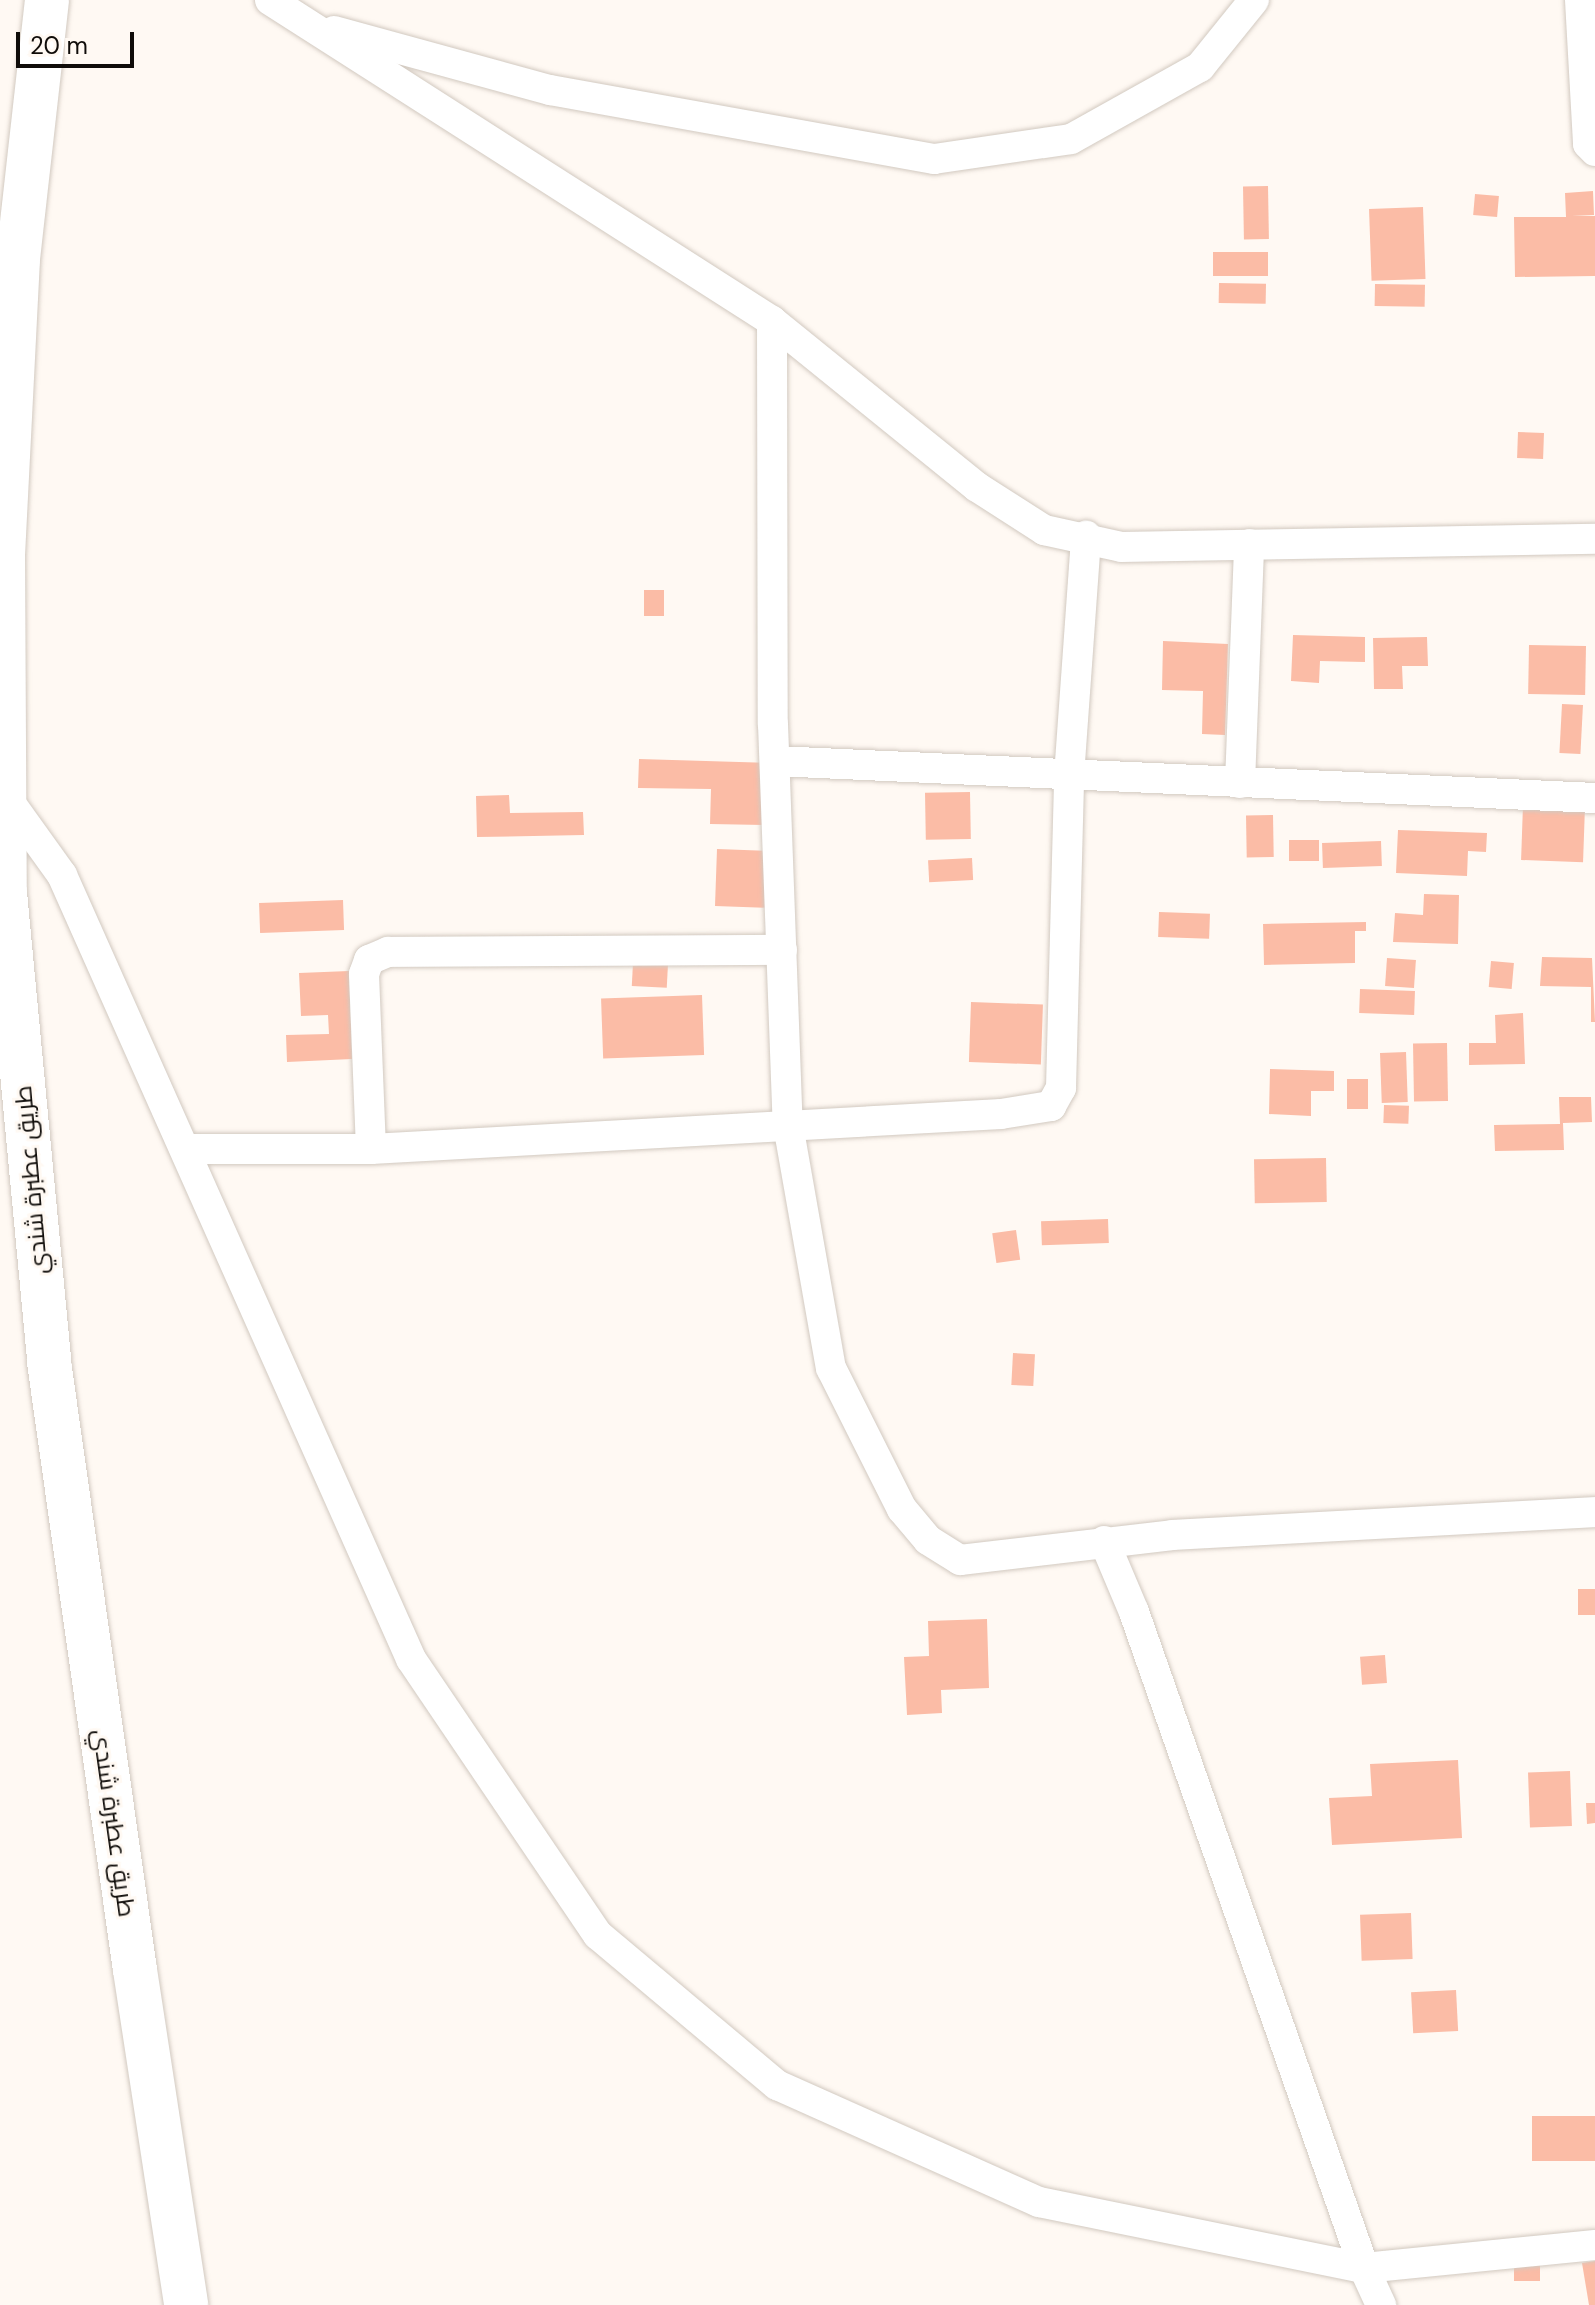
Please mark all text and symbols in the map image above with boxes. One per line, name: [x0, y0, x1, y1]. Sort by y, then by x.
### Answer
scale bar: [20, 16, 138, 66]
text: 20 m: [30, 30, 88, 61]
street label: طريق عطبرة شندي: [8, 1084, 54, 1276]
street label: طريق عطبرة شندي: [87, 1727, 141, 1919]

